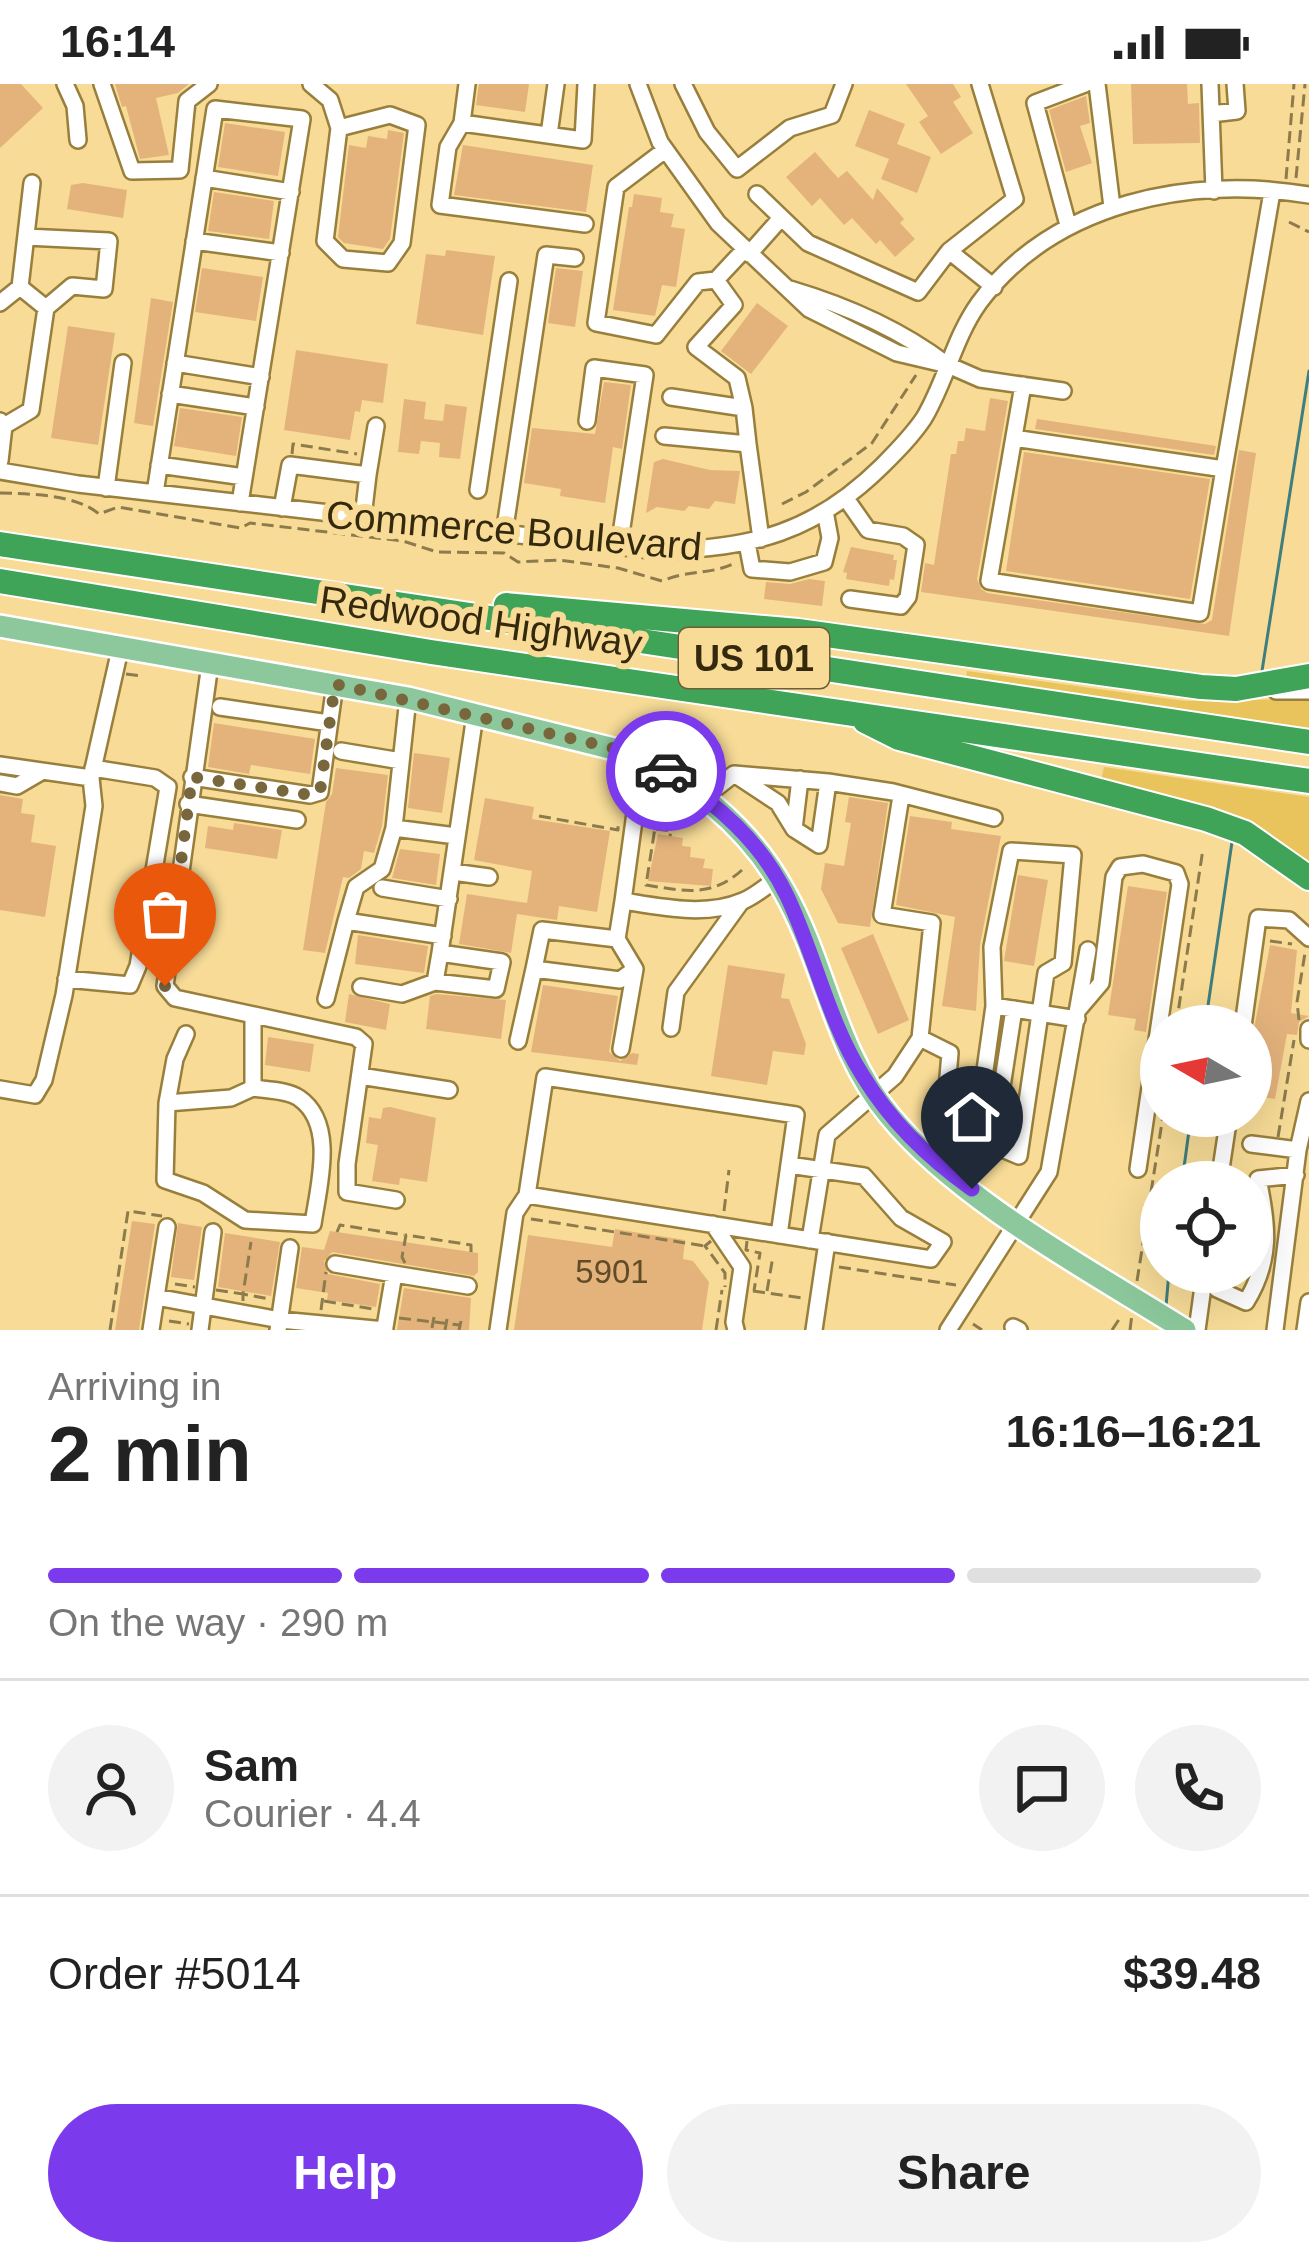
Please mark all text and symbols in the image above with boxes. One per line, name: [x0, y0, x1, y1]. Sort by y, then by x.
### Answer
text: 16:14: [60, 16, 175, 67]
street label: Commerce Boulevard: [324, 493, 704, 568]
street label: Redwood Highway: [317, 578, 645, 665]
road number: US 101: [679, 628, 829, 688]
courier: [606, 711, 726, 831]
icon: car: [633, 738, 699, 804]
pin: [114, 863, 216, 986]
icon: bag: [132, 881, 198, 947]
north arrow: [1140, 1005, 1272, 1137]
map controls: [1140, 1005, 1272, 1293]
pin: [921, 1066, 1023, 1189]
icon: home: [939, 1084, 1005, 1150]
button: locate: [1140, 1161, 1272, 1293]
house number: 5901: [575, 1253, 649, 1290]
text: Arriving in: [48, 1365, 221, 1408]
text: 16:16–16:21: [1006, 1406, 1261, 1457]
text: 2 min: [48, 1410, 252, 1498]
text: On the way · 290 m: [48, 1601, 388, 1644]
button: person: [48, 1725, 174, 1851]
button: chat: [979, 1725, 1105, 1851]
button: phone: [1135, 1725, 1261, 1851]
text: Sam: [204, 1740, 299, 1791]
text: Courier · 4.4: [204, 1792, 421, 1835]
text: Order #5014: [48, 1948, 301, 1999]
text: $39.48: [1123, 1948, 1261, 1999]
button: Help: [48, 2104, 643, 2242]
button: Share: [667, 2104, 1261, 2242]

